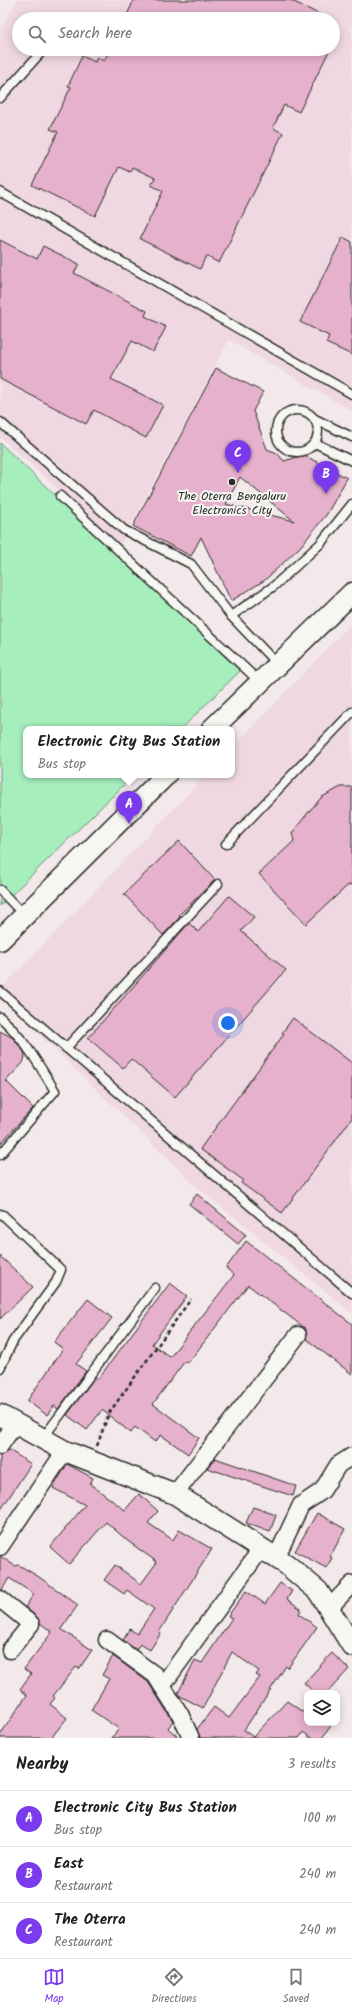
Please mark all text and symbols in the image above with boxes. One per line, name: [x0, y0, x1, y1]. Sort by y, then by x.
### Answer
search box: [12, 12, 340, 56]
text: Search here: [58, 22, 132, 46]
icon: search: [26, 23, 48, 45]
pin: C: [225, 440, 251, 473]
pin: B: [313, 461, 339, 494]
marker: The Oterra Bengaluru Electronics City: [227, 477, 237, 487]
place label: The Oterra Bengaluru Electronics City: [178, 487, 286, 520]
popup: [23, 726, 235, 778]
text: Electronic City Bus Station: [38, 730, 220, 754]
text: Bus stop: [38, 754, 86, 775]
pin: A: [116, 791, 142, 824]
your location: [218, 1013, 238, 1033]
map controls: [304, 1690, 340, 1726]
button: layers: [304, 1690, 340, 1726]
text: Nearby: [16, 1751, 68, 1778]
text: 3 results: [288, 1754, 336, 1775]
text: Electronic City Bus Station: [54, 1796, 237, 1820]
text: A: [25, 1808, 33, 1829]
text: 100 m: [303, 1808, 336, 1829]
text: Bus stop: [54, 1820, 102, 1841]
text: East: [54, 1852, 84, 1876]
text: B: [25, 1864, 33, 1885]
text: 240 m: [299, 1864, 336, 1885]
text: Restaurant: [54, 1876, 113, 1897]
text: The Oterra: [54, 1908, 126, 1932]
text: C: [25, 1920, 33, 1941]
text: 240 m: [299, 1920, 336, 1941]
text: Restaurant: [54, 1932, 113, 1953]
tab: Map: [43, 1966, 65, 2008]
tab: Directions: [151, 1966, 197, 2008]
tab: Saved: [283, 1966, 309, 2008]

